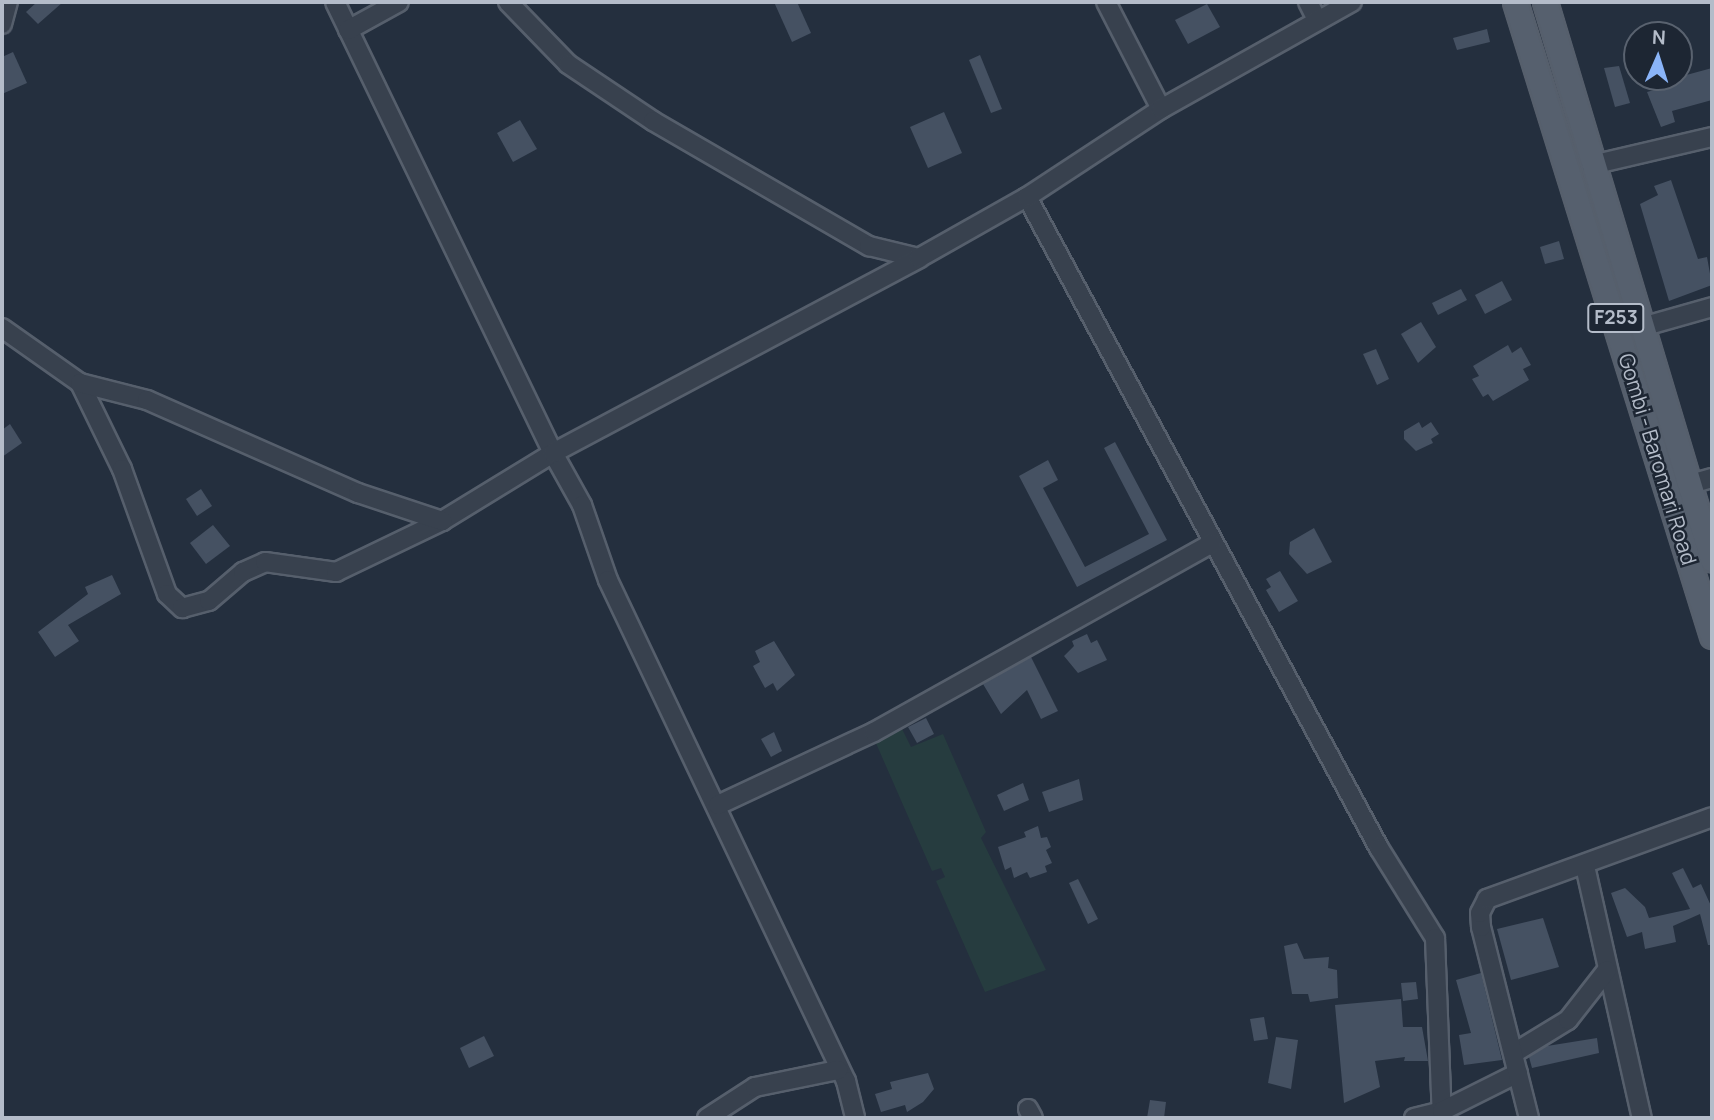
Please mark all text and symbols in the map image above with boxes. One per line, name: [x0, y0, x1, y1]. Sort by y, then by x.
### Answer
north arrow: [1623, 21, 1693, 91]
text: N: [1651, 24, 1666, 50]
road number: F253: [1586, 302, 1646, 334]
street label: Gombi - Baromari Road: [1614, 350, 1702, 568]

